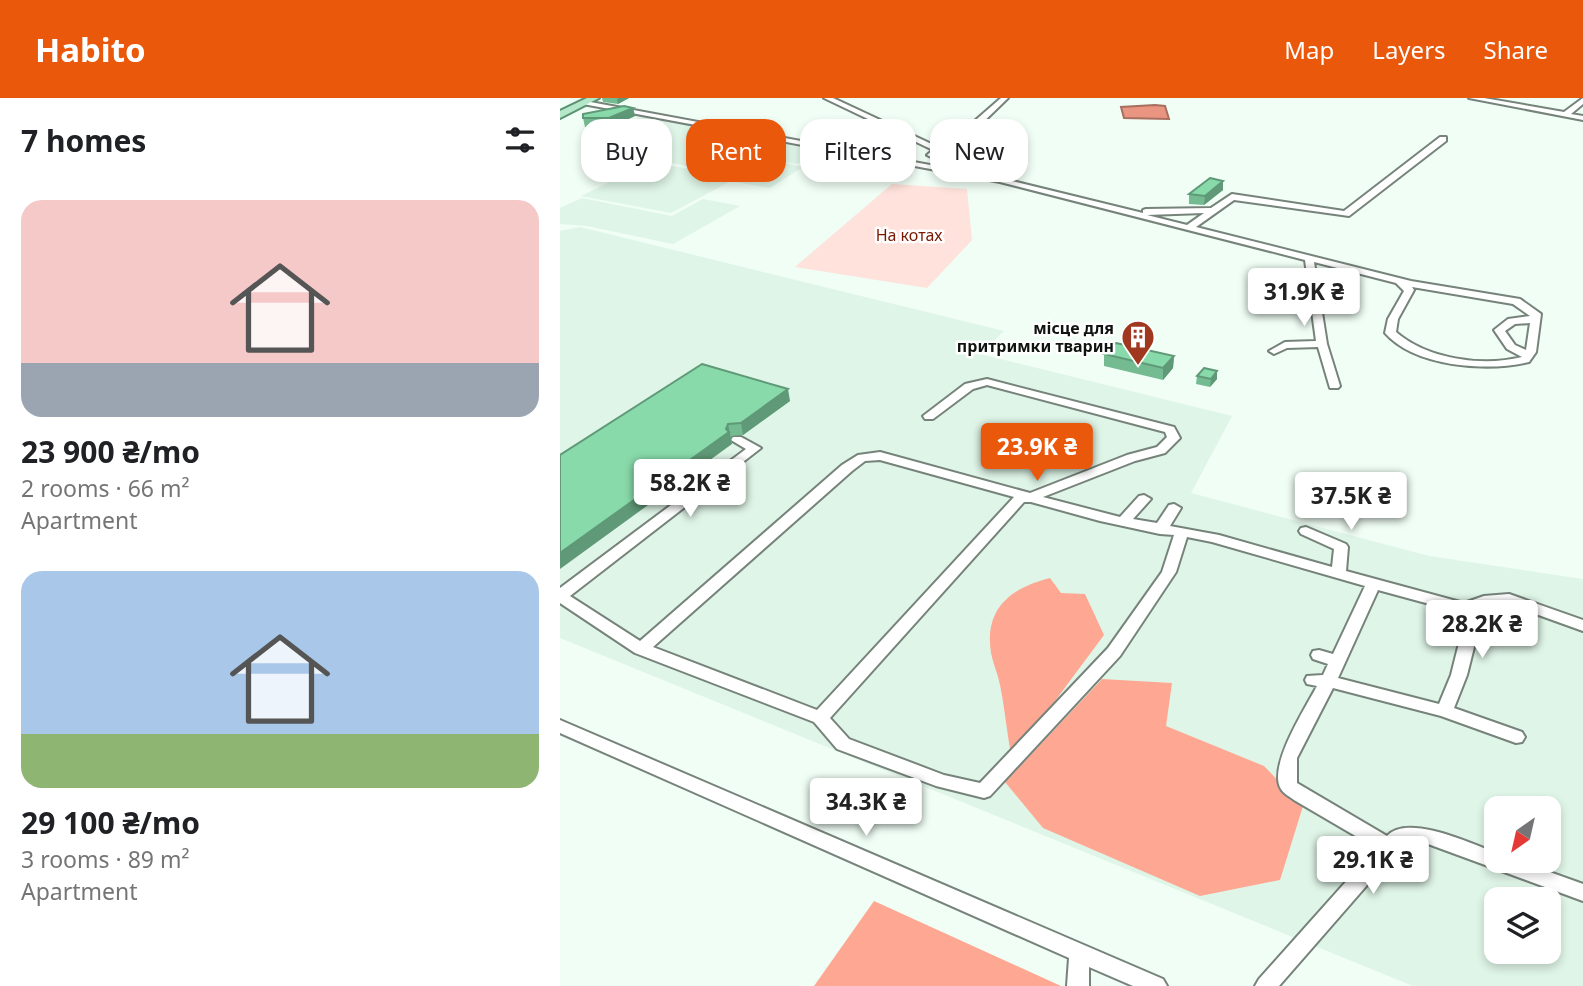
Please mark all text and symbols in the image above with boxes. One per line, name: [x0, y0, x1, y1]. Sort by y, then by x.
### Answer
text: Habito: [35, 27, 146, 72]
text: Map: [1284, 33, 1334, 66]
text: Layers: [1372, 33, 1446, 66]
text: Share: [1484, 33, 1548, 66]
chip: Buy: [581, 119, 672, 182]
chip: Rent: [686, 119, 786, 182]
chip: Filters: [800, 119, 916, 182]
chip: New: [930, 119, 1028, 182]
text: 7 homes: [21, 120, 146, 161]
icon: filters: [501, 121, 539, 159]
park label: На котах: [876, 224, 943, 246]
icon: home: [217, 245, 343, 371]
pin: 31.9K ₴: [1239, 268, 1369, 328]
text: 31.9K ₴: [1264, 275, 1344, 307]
place label: місце для притримки тварин: [957, 317, 1114, 357]
building icon: місце для притримки тварин: [1119, 318, 1157, 367]
pin: 23.9K ₴: [972, 424, 1102, 483]
text: 23.9K ₴: [997, 430, 1077, 462]
text: 23 900 ₴/mo: [21, 431, 200, 472]
pin: 58.2K ₴: [625, 460, 755, 519]
text: 58.2K ₴: [650, 466, 730, 498]
text: 2 rooms · 66 m²: [21, 472, 190, 504]
pin: 37.5K ₴: [1286, 472, 1416, 532]
text: 37.5K ₴: [1311, 479, 1391, 511]
text: Apartment: [21, 504, 138, 536]
pin: 28.2K ₴: [1417, 601, 1547, 660]
text: 28.2K ₴: [1442, 607, 1522, 639]
icon: home: [217, 616, 343, 742]
pin: 34.3K ₴: [801, 778, 931, 838]
text: 34.3K ₴: [826, 785, 906, 817]
north arrow: [1484, 796, 1561, 873]
map controls: [1484, 796, 1561, 964]
text: 29 100 ₴/mo: [21, 802, 200, 843]
pin: 29.1K ₴: [1308, 836, 1438, 896]
text: 3 rooms · 89 m²: [21, 843, 190, 875]
text: 29.1K ₴: [1333, 843, 1413, 875]
text: Apartment: [21, 875, 138, 907]
button: layers: [1484, 887, 1561, 964]

